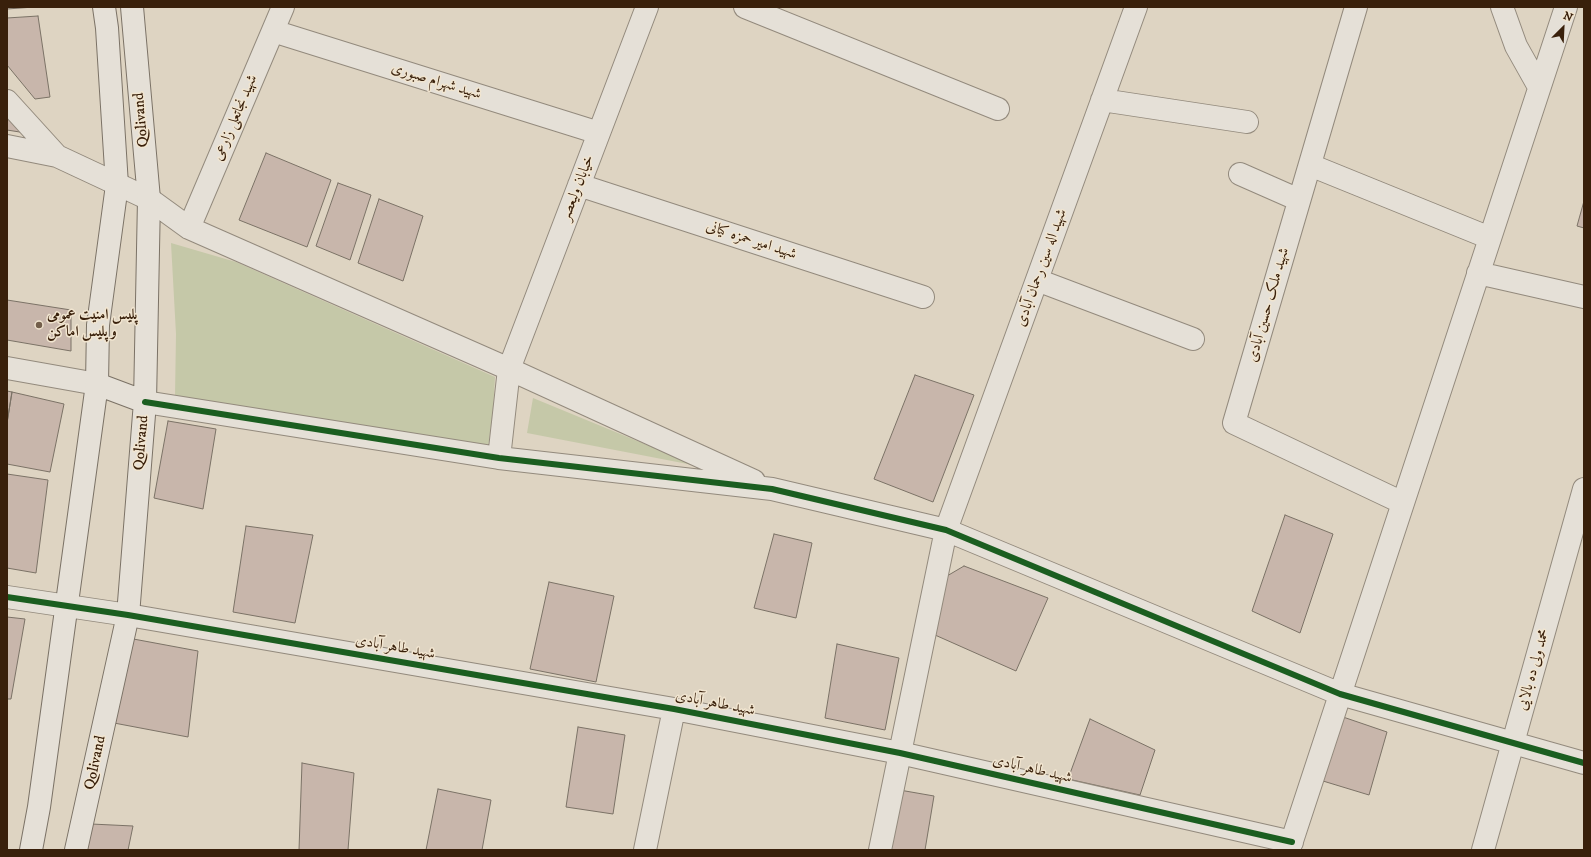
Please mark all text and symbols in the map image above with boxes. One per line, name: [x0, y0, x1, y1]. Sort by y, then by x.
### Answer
north arrow: [1543, 8, 1583, 48]
text: N: [1561, 9, 1575, 25]
street label: شهید شهرام صبوری: [389, 60, 483, 104]
street label: شهید نجاتعلی زارعی: [210, 72, 262, 164]
street label: Qolivand: [131, 92, 153, 148]
street label: خیابان ولیعصر: [557, 153, 599, 223]
street label: شهید اله سین رحمان آبادی: [1012, 207, 1072, 329]
street label: شهید امیر حمزه کیانی: [703, 218, 799, 264]
street label: شهید ملک حسین آبادی: [1244, 246, 1294, 364]
place label: پلیس امنیت عمومی و پلیس اماکن: [47, 307, 137, 342]
marker: پلیس امنیت عمومی و پلیس اماکن: [34, 320, 44, 330]
street label: Qolivand: [131, 415, 153, 471]
street label: محمد ولی ده بالایی: [1514, 627, 1554, 713]
street label: شهید طاهر آبادی: [354, 632, 436, 664]
street label: شهید طاهر آبادی: [674, 687, 756, 721]
street label: Qolivand: [81, 734, 111, 792]
street label: شهید طاهر آبادی: [991, 752, 1073, 788]

